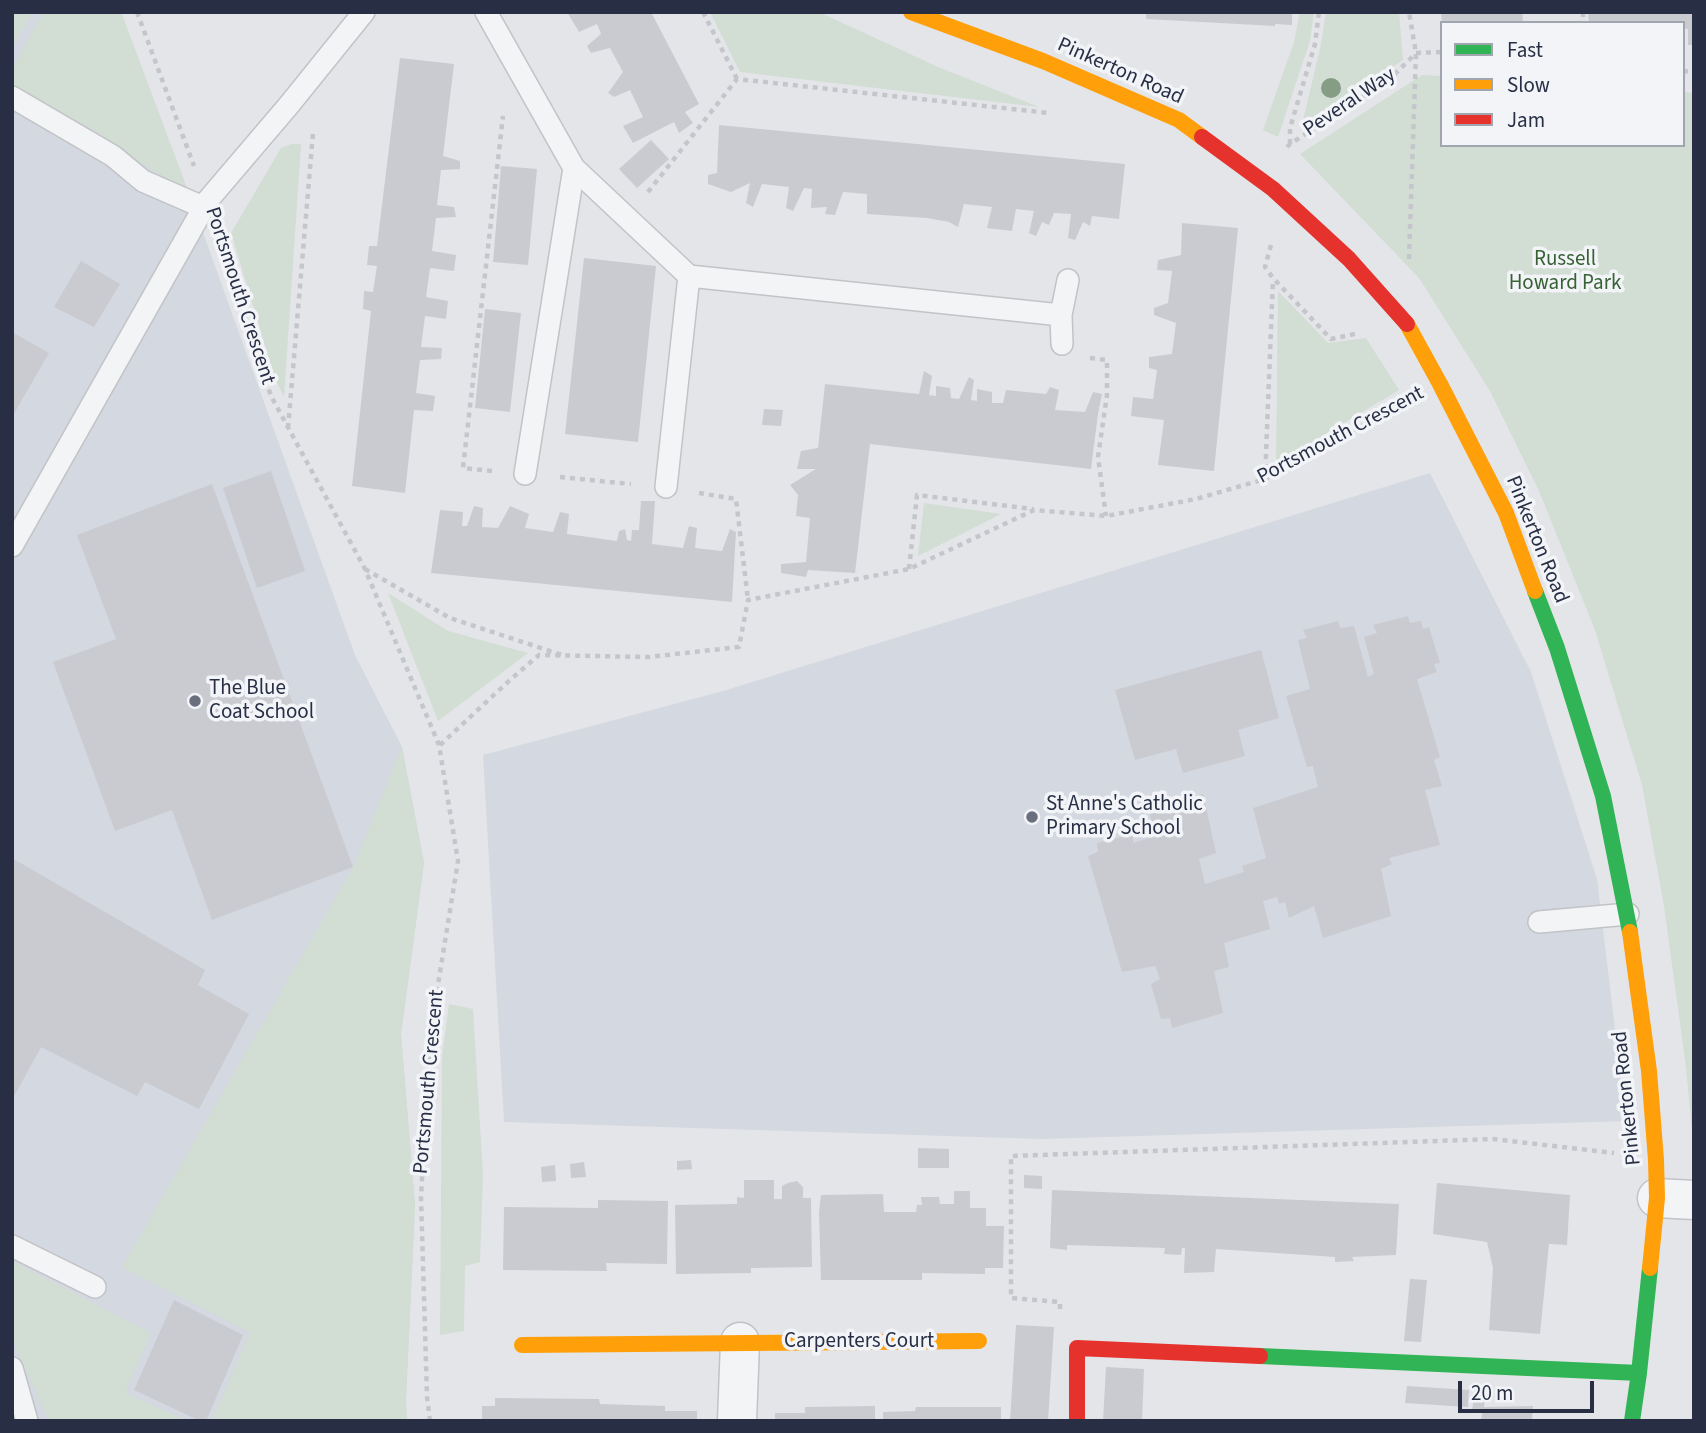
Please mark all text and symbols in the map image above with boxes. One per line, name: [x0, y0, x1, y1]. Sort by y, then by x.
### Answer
legend: [1440, 21, 1685, 147]
street label: Pinkerton Road: [1053, 33, 1187, 111]
text: Fast: [1507, 35, 1543, 65]
street label: Peveral Way: [1299, 63, 1401, 143]
text: Slow: [1507, 70, 1550, 100]
text: Jam: [1507, 105, 1545, 135]
street label: Portsmouth Crescent: [198, 204, 280, 388]
park label: Russell Howard Park: [1509, 247, 1621, 297]
street label: Portsmouth Crescent: [1253, 381, 1429, 491]
street label: Pinkerton Road: [1499, 473, 1573, 607]
place label: The Blue Coat School: [209, 676, 314, 726]
marker: The Blue Coat School: [187, 693, 203, 709]
place label: St Anne's Catholic Primary School: [1046, 792, 1203, 842]
marker: St Anne's Catholic Primary School: [1024, 809, 1040, 825]
street label: Portsmouth Crescent: [409, 989, 451, 1175]
street label: Pinkerton Road: [1608, 1029, 1648, 1167]
street label: Carpenters Court: [784, 1329, 934, 1355]
scale bar: [1461, 1366, 1598, 1410]
text: 20 m: [1471, 1378, 1513, 1408]

